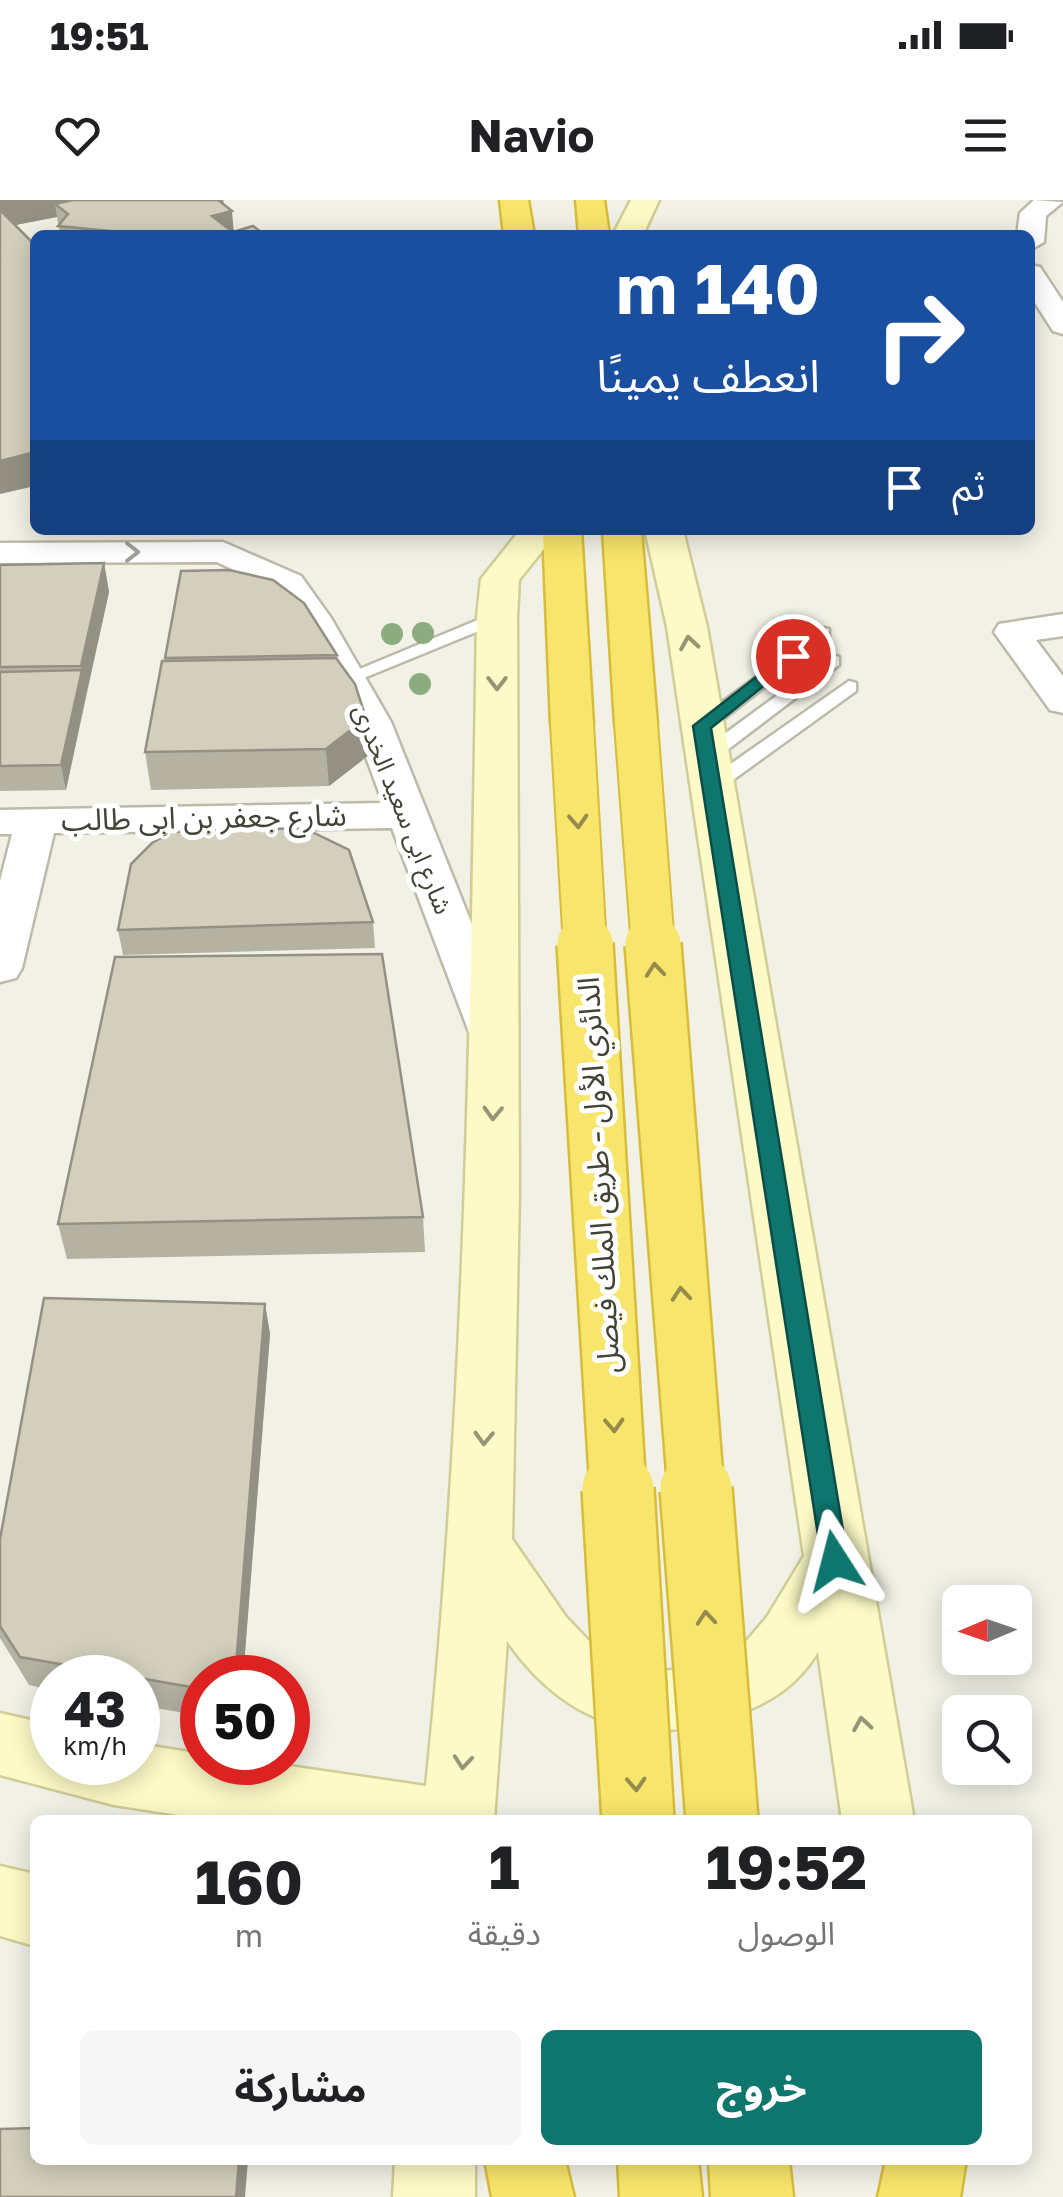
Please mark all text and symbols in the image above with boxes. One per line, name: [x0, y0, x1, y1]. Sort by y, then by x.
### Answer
text: 19:51: [50, 13, 149, 58]
icon: heart: [50, 108, 105, 163]
text: Navio: [469, 108, 594, 162]
icon: menu: [958, 108, 1013, 163]
text: 140 m: [616, 245, 820, 329]
icon: right: [855, 270, 985, 400]
text: انعطف يمينًا: [596, 348, 820, 402]
icon: arrive: [877, 460, 932, 515]
text: ثم: [952, 463, 985, 508]
one-way arrow: [126, 541, 141, 563]
pin: [751, 614, 836, 699]
icon: arrive: [766, 629, 821, 684]
one-way arrow: [679, 634, 700, 651]
one-way arrow: [486, 676, 507, 692]
street label: شارع ابى سعيد الخدرى: [343, 699, 460, 920]
street label: شارع جعفر بن ابى طالب: [61, 797, 347, 842]
one-way arrow: [567, 813, 588, 829]
one-way arrow: [645, 962, 667, 978]
street label: الدائري الأول - طريق الملك فيصل: [570, 976, 632, 1374]
one-way arrow: [483, 1106, 504, 1122]
one-way arrow: [670, 1286, 692, 1302]
one-way arrow: [603, 1417, 624, 1433]
one-way arrow: [473, 1431, 494, 1447]
position arrow: [783, 1509, 887, 1613]
north arrow: [942, 1585, 1032, 1675]
map controls: [942, 1585, 1032, 1785]
one-way arrow: [696, 1610, 718, 1626]
speed limit sign: 50: [180, 1655, 310, 1785]
text: 43: [64, 1678, 126, 1738]
button: search: [942, 1695, 1032, 1785]
one-way arrow: [852, 1716, 873, 1732]
text: km/h: [63, 1730, 127, 1761]
one-way arrow: [452, 1755, 474, 1771]
one-way arrow: [625, 1777, 646, 1793]
text: 1: [489, 1830, 520, 1902]
text: 19:52: [706, 1830, 867, 1902]
text: 160: [195, 1845, 303, 1917]
text: دقيقة: [468, 1914, 541, 1952]
text: الوصول: [738, 1914, 835, 1952]
text: m: [235, 1916, 263, 1954]
button: مشاركة: [80, 2030, 521, 2145]
button: خروج: [541, 2030, 982, 2145]

